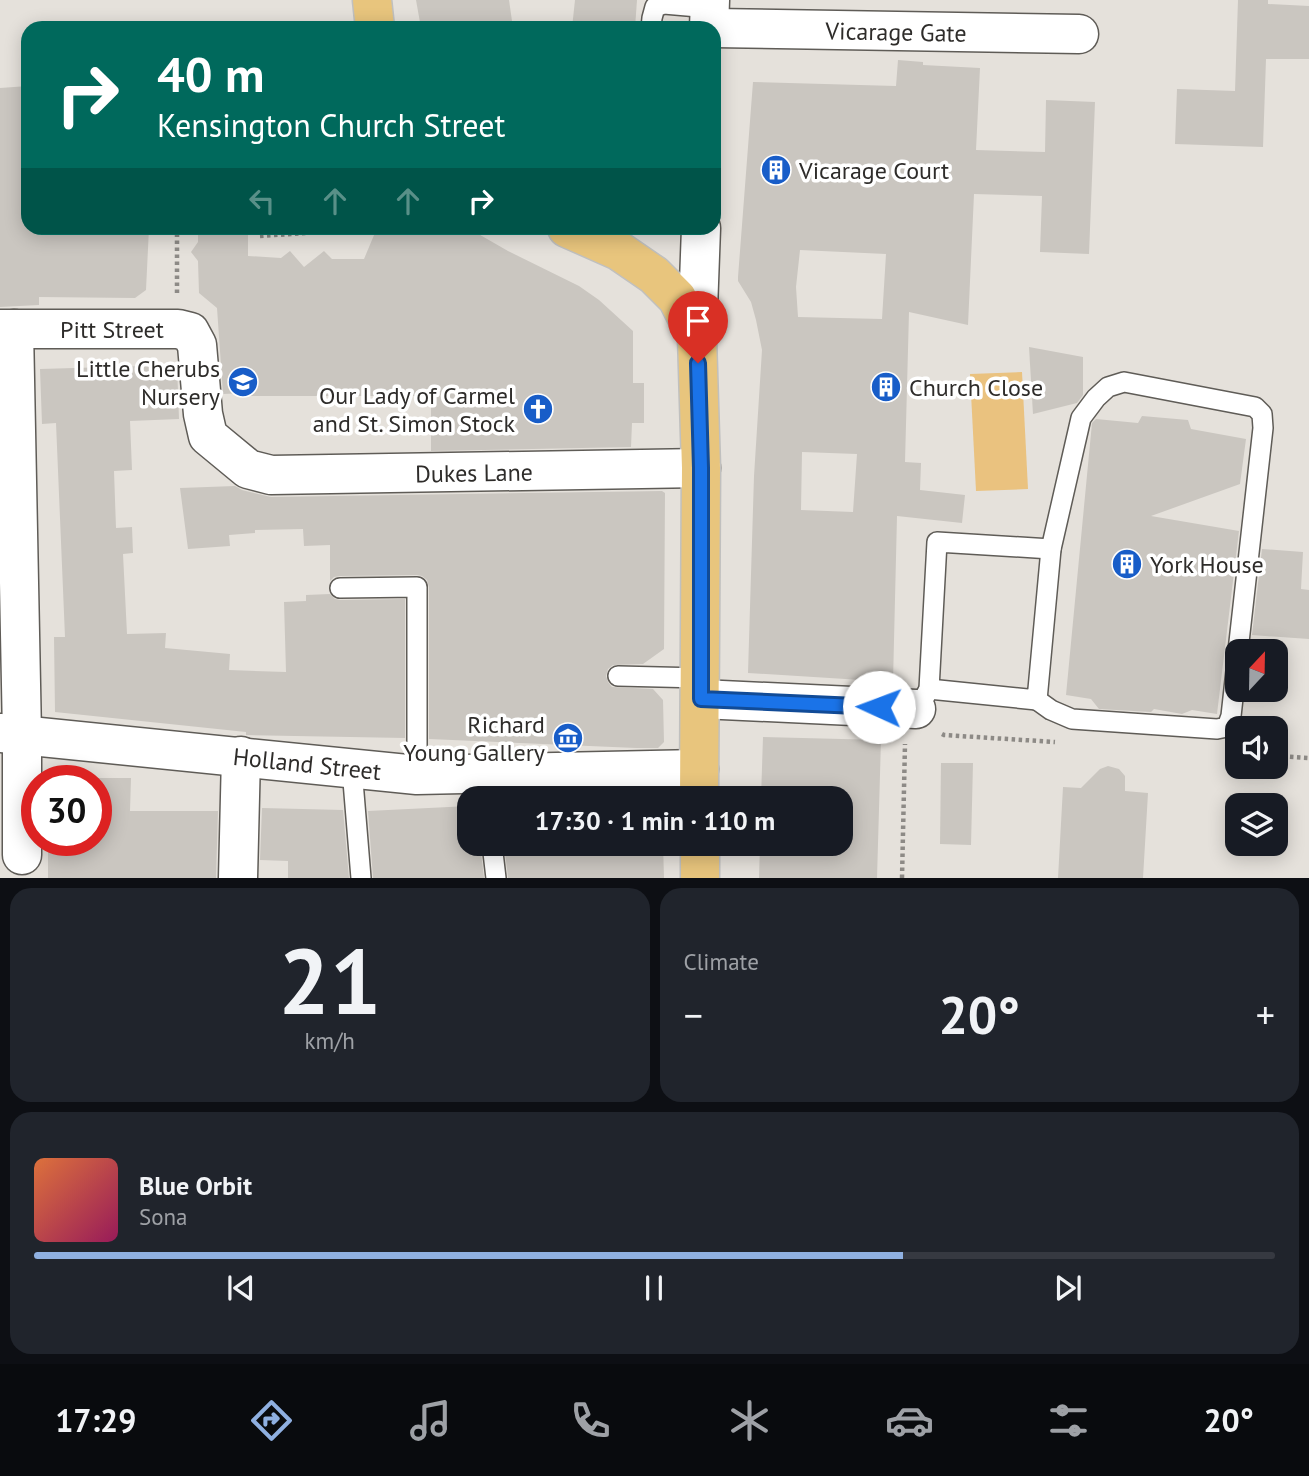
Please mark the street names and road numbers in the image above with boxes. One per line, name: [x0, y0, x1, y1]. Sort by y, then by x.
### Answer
street label: Vicarage Gate: [824, 15, 967, 49]
street label: Pitt Street: [60, 314, 164, 345]
street label: Dukes Lane: [415, 456, 533, 490]
street label: Holland Street: [231, 741, 383, 787]

